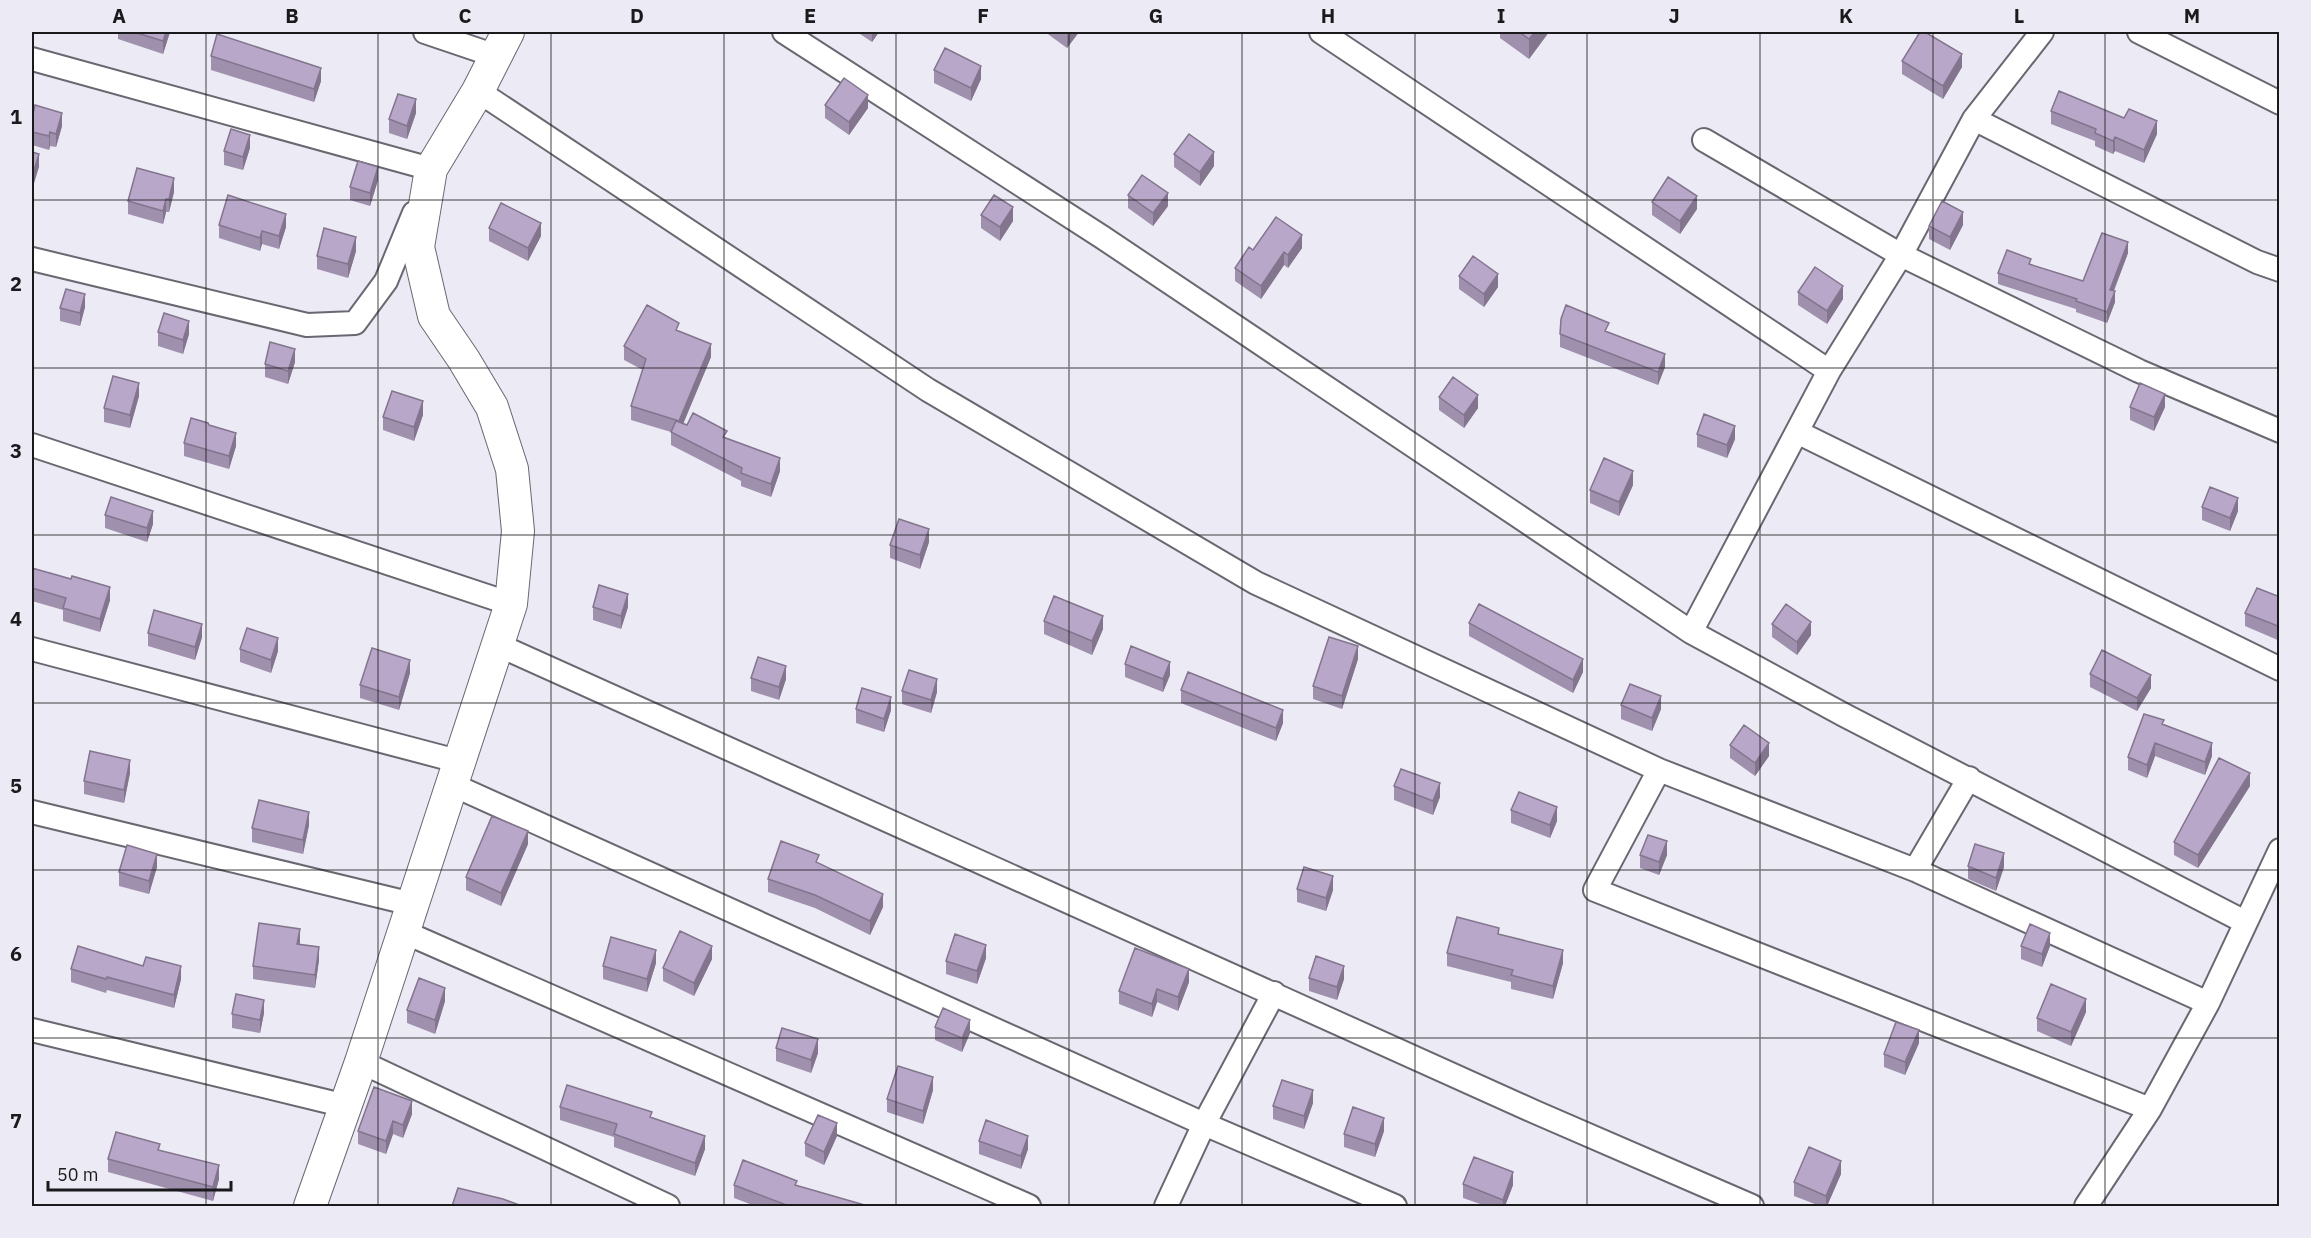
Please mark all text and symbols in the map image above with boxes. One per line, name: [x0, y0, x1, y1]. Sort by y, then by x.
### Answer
text: A: [112, 2, 126, 29]
text: B: [285, 2, 299, 29]
text: C: [458, 2, 472, 29]
text: D: [630, 2, 644, 29]
text: E: [804, 2, 816, 29]
text: F: [977, 2, 989, 29]
text: G: [1149, 2, 1163, 29]
text: H: [1321, 2, 1335, 29]
text: I: [1497, 2, 1505, 29]
text: J: [1668, 2, 1680, 29]
text: K: [1839, 2, 1853, 29]
text: L: [2014, 2, 2024, 29]
text: M: [2184, 2, 2200, 29]
text: 1: [10, 103, 22, 130]
text: 2: [10, 270, 22, 297]
text: 3: [10, 437, 22, 464]
text: 4: [10, 605, 22, 632]
text: 5: [10, 772, 22, 799]
text: 6: [10, 940, 22, 967]
text: 7: [10, 1107, 22, 1134]
scale bar: [48, 1154, 231, 1192]
text: 50 m: [57, 1163, 99, 1186]

